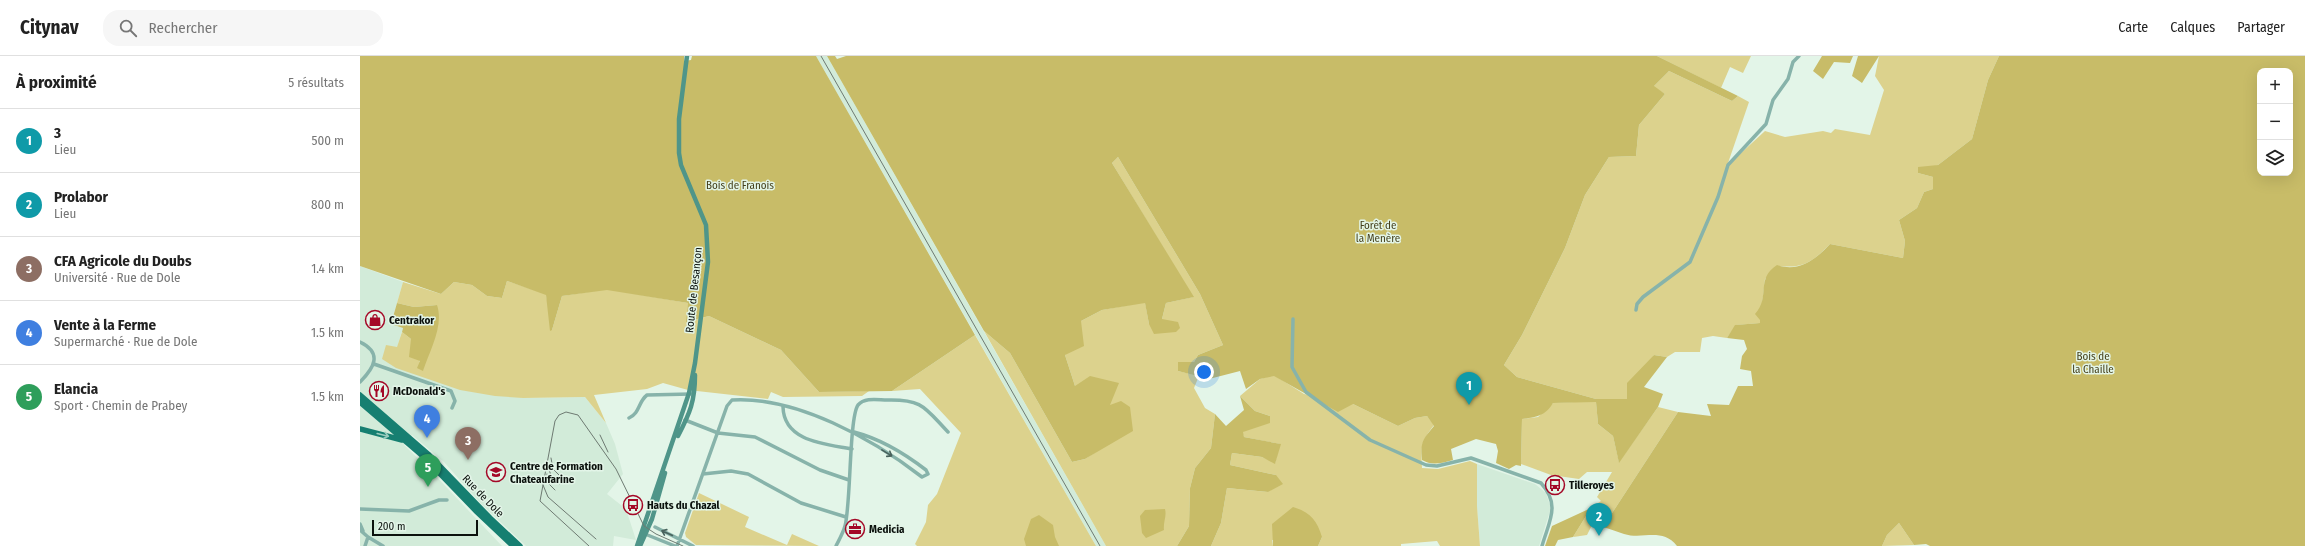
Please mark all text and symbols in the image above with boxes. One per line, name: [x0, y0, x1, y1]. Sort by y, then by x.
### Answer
search box: [103, 10, 383, 46]
text: Citynav: [20, 16, 79, 39]
icon: search: [117, 17, 139, 39]
text: Rechercher: [149, 19, 218, 37]
text: Carte: [2118, 19, 2148, 36]
text: Calques: [2170, 19, 2215, 36]
text: Partager: [2237, 19, 2285, 36]
map controls: [2257, 68, 2293, 176]
button: +: [2257, 68, 2293, 104]
text: À proximité: [16, 72, 97, 93]
text: 5 résultats: [288, 75, 344, 90]
button: −: [2257, 104, 2293, 140]
text: 3: [54, 124, 61, 142]
text: 1: [26, 133, 32, 148]
text: 500 m: [311, 133, 344, 148]
button: layers: [2257, 140, 2293, 176]
text: Lieu: [54, 142, 76, 157]
park label: Bois de Franois: [706, 179, 774, 192]
text: Prolabor: [54, 188, 108, 206]
text: 2: [26, 197, 32, 212]
text: 800 m: [311, 197, 344, 212]
text: Lieu: [54, 206, 76, 221]
park label: Forêt de la Menère: [1356, 219, 1400, 245]
street label: Route de Besançon: [683, 247, 705, 333]
text: CFA Agricole du Doubs: [54, 252, 191, 270]
text: 3: [26, 261, 32, 276]
text: 1.4 km: [311, 261, 344, 276]
text: Université · Rue de Dole: [54, 270, 180, 285]
shop icon: Centrakor: [364, 309, 386, 331]
place label: Centrakor: [389, 314, 435, 327]
text: Vente à la Ferme: [54, 316, 156, 334]
text: 4: [26, 325, 32, 340]
text: 1.5 km: [311, 325, 344, 340]
text: Supermarché · Rue de Dole: [54, 334, 197, 349]
park label: Bois de la Chaille: [2072, 350, 2114, 376]
your location: [1194, 362, 1214, 382]
pin: 1: [1456, 372, 1482, 405]
text: Elancia: [54, 380, 98, 398]
restaurant icon: McDonald's: [368, 380, 390, 402]
place label: McDonald's: [393, 385, 446, 398]
text: 5: [26, 389, 32, 404]
text: 1.5 km: [311, 389, 344, 404]
text: Sport · Chemin de Prabey: [54, 398, 187, 413]
pin: 4: [414, 405, 440, 438]
pin: 3: [455, 427, 481, 460]
one-way arrow: [376, 432, 389, 439]
one-way arrow: [881, 450, 893, 458]
pin: 5: [415, 454, 441, 487]
place label: Centre de Formation Chateaufarine: [510, 460, 603, 486]
school or university icon: Centre de Formation Chateaufarine: [485, 461, 507, 483]
street label: Rue de Dole: [460, 472, 506, 520]
bus stop icon: Tilleroyes: [1544, 474, 1566, 496]
place label: Tilleroyes: [1569, 479, 1614, 492]
bus stop icon: Hauts du Chazal: [622, 494, 644, 516]
place label: Hauts du Chazal: [647, 499, 720, 512]
pin: 2: [1586, 503, 1612, 536]
scale bar: [372, 518, 478, 537]
office icon: Medicia: [844, 518, 866, 540]
text: 200 m: [378, 520, 405, 533]
place label: Medicia: [869, 523, 905, 536]
one-way arrow: [662, 528, 674, 536]

